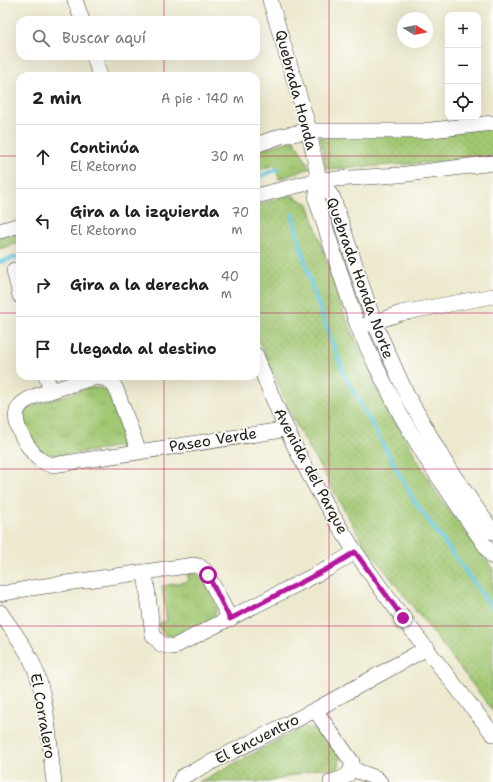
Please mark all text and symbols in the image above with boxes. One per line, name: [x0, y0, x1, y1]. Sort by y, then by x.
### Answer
north arrow: [397, 12, 433, 48]
map controls: [445, 12, 481, 120]
button: +: [445, 12, 481, 48]
search box: [16, 16, 260, 60]
icon: search: [30, 27, 52, 49]
text: Buscar aquí: [62, 28, 146, 48]
street label: Quebrada Honda: [270, 28, 322, 153]
button: −: [445, 48, 481, 84]
button: locate: [445, 84, 481, 120]
text: 2 min: [32, 87, 82, 109]
text: A pie · 140 m: [161, 90, 244, 107]
text: Continúa: [70, 138, 139, 158]
icon: ahead: [32, 146, 54, 168]
text: 30 m: [210, 148, 244, 165]
text: El Retorno: [70, 158, 137, 175]
street label: Quebrada Honda Norte: [322, 195, 398, 361]
text: Gira a la izquierda: [70, 202, 219, 222]
text: 70 m: [231, 204, 249, 238]
icon: left: [32, 210, 54, 232]
text: El Retorno: [70, 222, 137, 239]
text: 40 m: [221, 268, 239, 302]
icon: right: [32, 274, 54, 296]
text: Gira a la derecha: [70, 275, 209, 295]
icon: arrive: [32, 338, 54, 360]
text: Llegada al destino: [70, 339, 217, 359]
street label: Avenida del Parque: [269, 404, 353, 538]
street label: Paseo Verde: [168, 423, 258, 457]
route start: [199, 566, 217, 584]
route end: [394, 609, 412, 627]
street label: El Corralero: [26, 672, 60, 760]
street label: El Encuentro: [212, 709, 302, 769]

